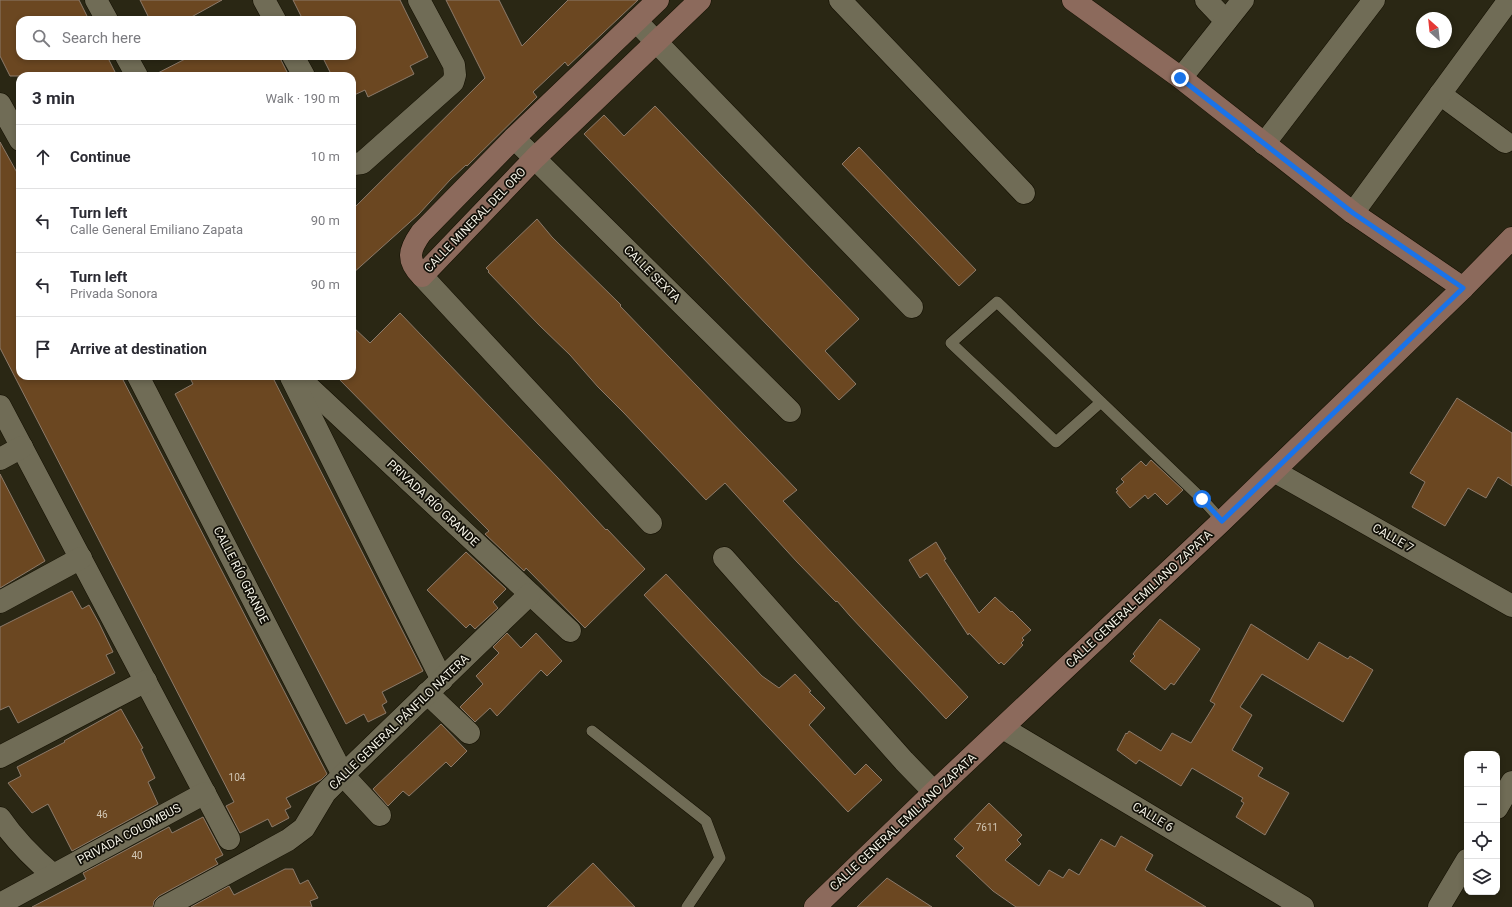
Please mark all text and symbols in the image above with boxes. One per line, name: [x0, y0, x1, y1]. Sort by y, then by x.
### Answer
north arrow: [1416, 12, 1452, 48]
search box: [16, 16, 356, 60]
icon: search: [30, 27, 52, 49]
text: Search here: [62, 29, 141, 47]
route end: [1171, 69, 1189, 87]
text: 3 min: [32, 88, 75, 108]
text: Walk · 190 m: [265, 91, 340, 106]
icon: ahead: [32, 146, 54, 168]
text: Continue: [70, 148, 131, 166]
text: 10 m: [311, 149, 340, 164]
street label: CALLE MINERAL DEL ORO: [421, 165, 529, 275]
text: Turn left: [70, 204, 127, 222]
icon: left: [32, 210, 54, 232]
text: 90 m: [311, 213, 340, 228]
text: Calle General Emiliano Zapata: [70, 222, 243, 237]
street label: CALLE SEXTA: [621, 243, 683, 305]
text: Turn left: [70, 268, 127, 286]
icon: left: [32, 274, 54, 296]
text: 90 m: [311, 277, 340, 292]
text: Privada Sonora: [70, 286, 158, 301]
icon: arrive: [32, 338, 54, 360]
text: Arrive at destination: [70, 340, 207, 358]
street label: PRIVADA RÍO GRANDE: [384, 456, 483, 549]
route start: [1193, 490, 1211, 508]
street label: CALLE 7: [1370, 521, 1416, 555]
street label: CALLE RÍO GRANDE: [210, 524, 272, 626]
street label: CALLE GENERAL EMILIANO ZAPATA: [1063, 527, 1215, 671]
street label: CALLE GENERAL PÁNFILO NATERA: [326, 651, 472, 793]
street label: CALLE GENERAL EMILIANO ZAPATA: [827, 750, 979, 894]
map controls: [1464, 751, 1500, 895]
button: +: [1464, 751, 1500, 787]
house number: 104: [229, 772, 246, 783]
button: −: [1464, 787, 1500, 823]
street label: CALLE 6: [1130, 799, 1176, 835]
street label: PRIVADA COLOMBUS: [75, 801, 183, 867]
house number: 46: [96, 809, 108, 820]
house number: 7611: [976, 822, 998, 833]
button: locate: [1464, 823, 1500, 859]
house number: 40: [131, 850, 143, 861]
button: layers: [1464, 859, 1500, 895]

